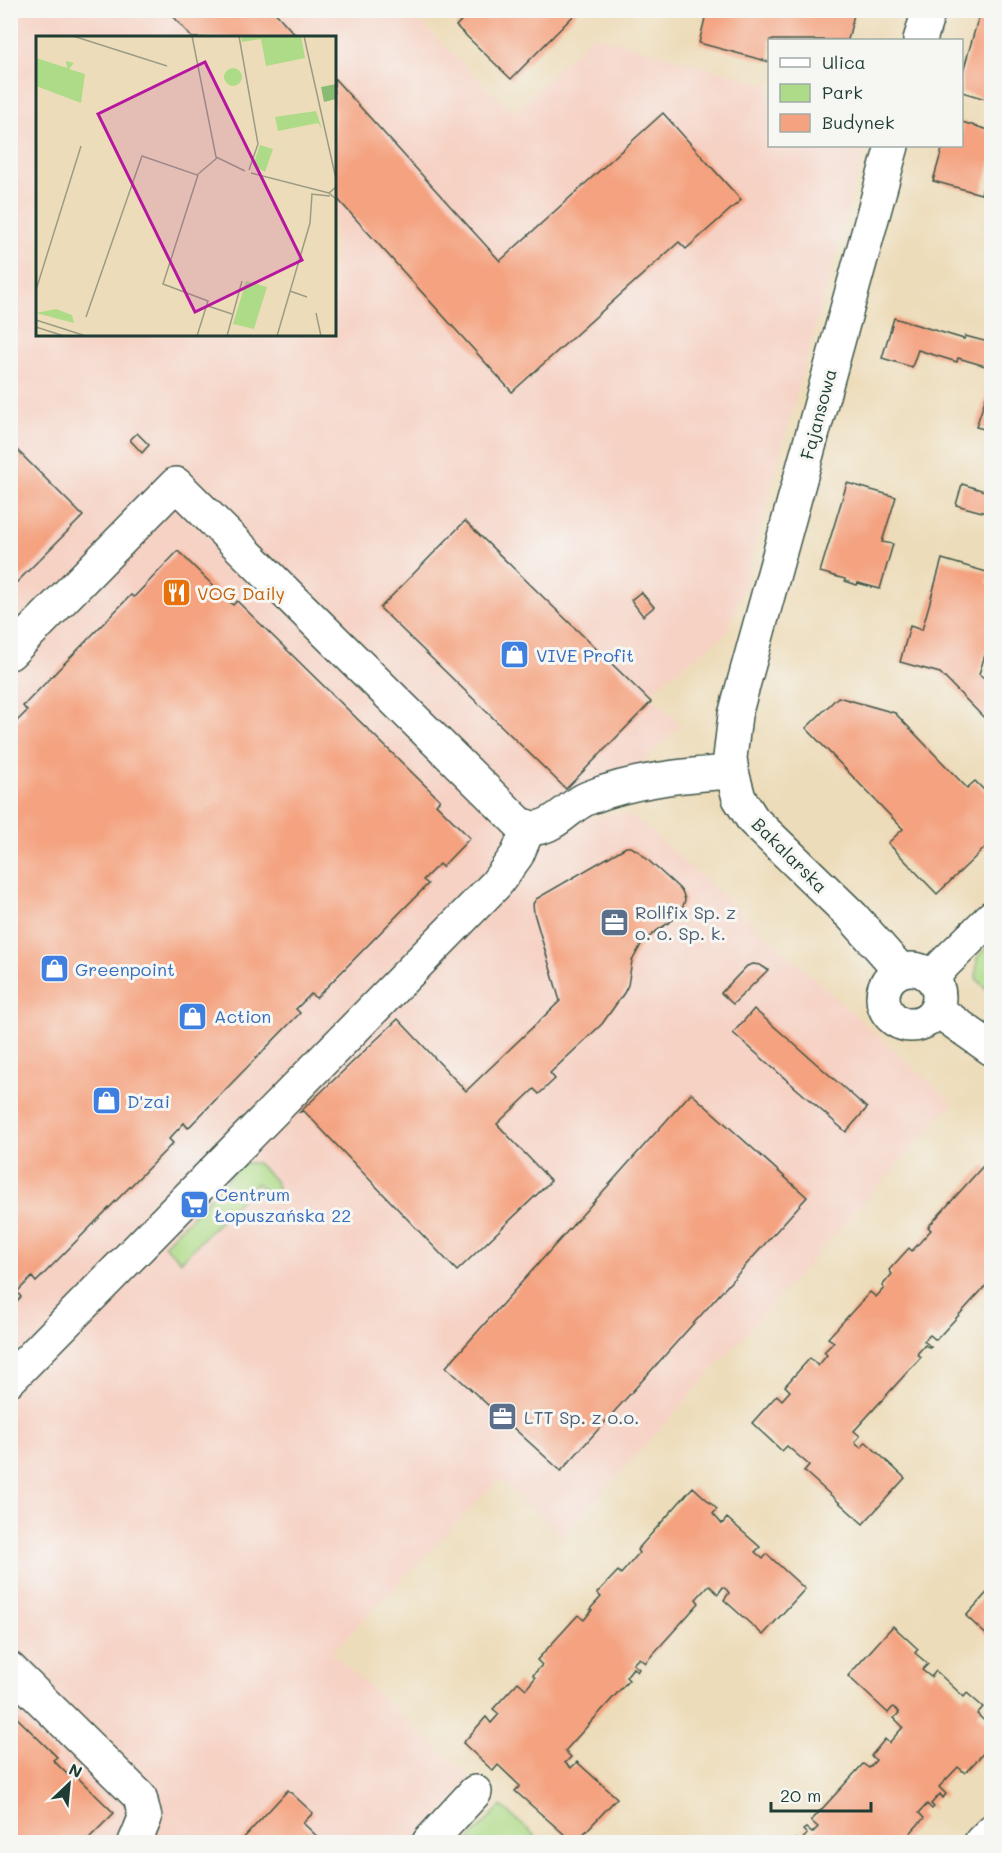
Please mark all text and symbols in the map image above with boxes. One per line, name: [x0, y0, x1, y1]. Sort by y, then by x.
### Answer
inset map: [36, 36, 336, 336]
legend: [768, 39, 963, 147]
text: Ulica: [822, 50, 866, 74]
text: Park: [822, 80, 863, 104]
text: Budynek: [822, 110, 895, 134]
street label: Fajansowa: [794, 366, 842, 462]
restaurant icon: VOG Daily: [160, 577, 192, 609]
place label: VOG Daily: [197, 581, 285, 605]
shop icon: VIVE Profit: [499, 639, 531, 671]
place label: VIVE Profit: [536, 643, 634, 667]
street label: Bakalarska: [747, 812, 833, 898]
place label: Rollfix Sp. z o. o. Sp. k.: [635, 900, 736, 945]
office icon: Rollfix Sp. z o. o. Sp. k.: [598, 906, 630, 938]
shop icon: Greenpoint: [38, 953, 70, 985]
place label: Greenpoint: [75, 957, 175, 981]
shop icon: Action: [177, 1000, 209, 1032]
place label: Action: [214, 1004, 271, 1028]
shop icon: D'zai: [90, 1085, 122, 1117]
place label: D'zai: [127, 1089, 170, 1113]
place label: Centrum Łopuszańska 22: [215, 1182, 351, 1227]
supermarket icon: Centrum Łopuszańska 22: [178, 1188, 210, 1220]
office icon: LTT Sp. z o.o.: [487, 1401, 519, 1433]
place label: LTT Sp. z o.o.: [524, 1405, 639, 1429]
north arrow: [39, 1754, 99, 1814]
text: N: [66, 1758, 86, 1782]
scale bar: [771, 1775, 872, 1813]
text: 20 m: [780, 1783, 821, 1807]

